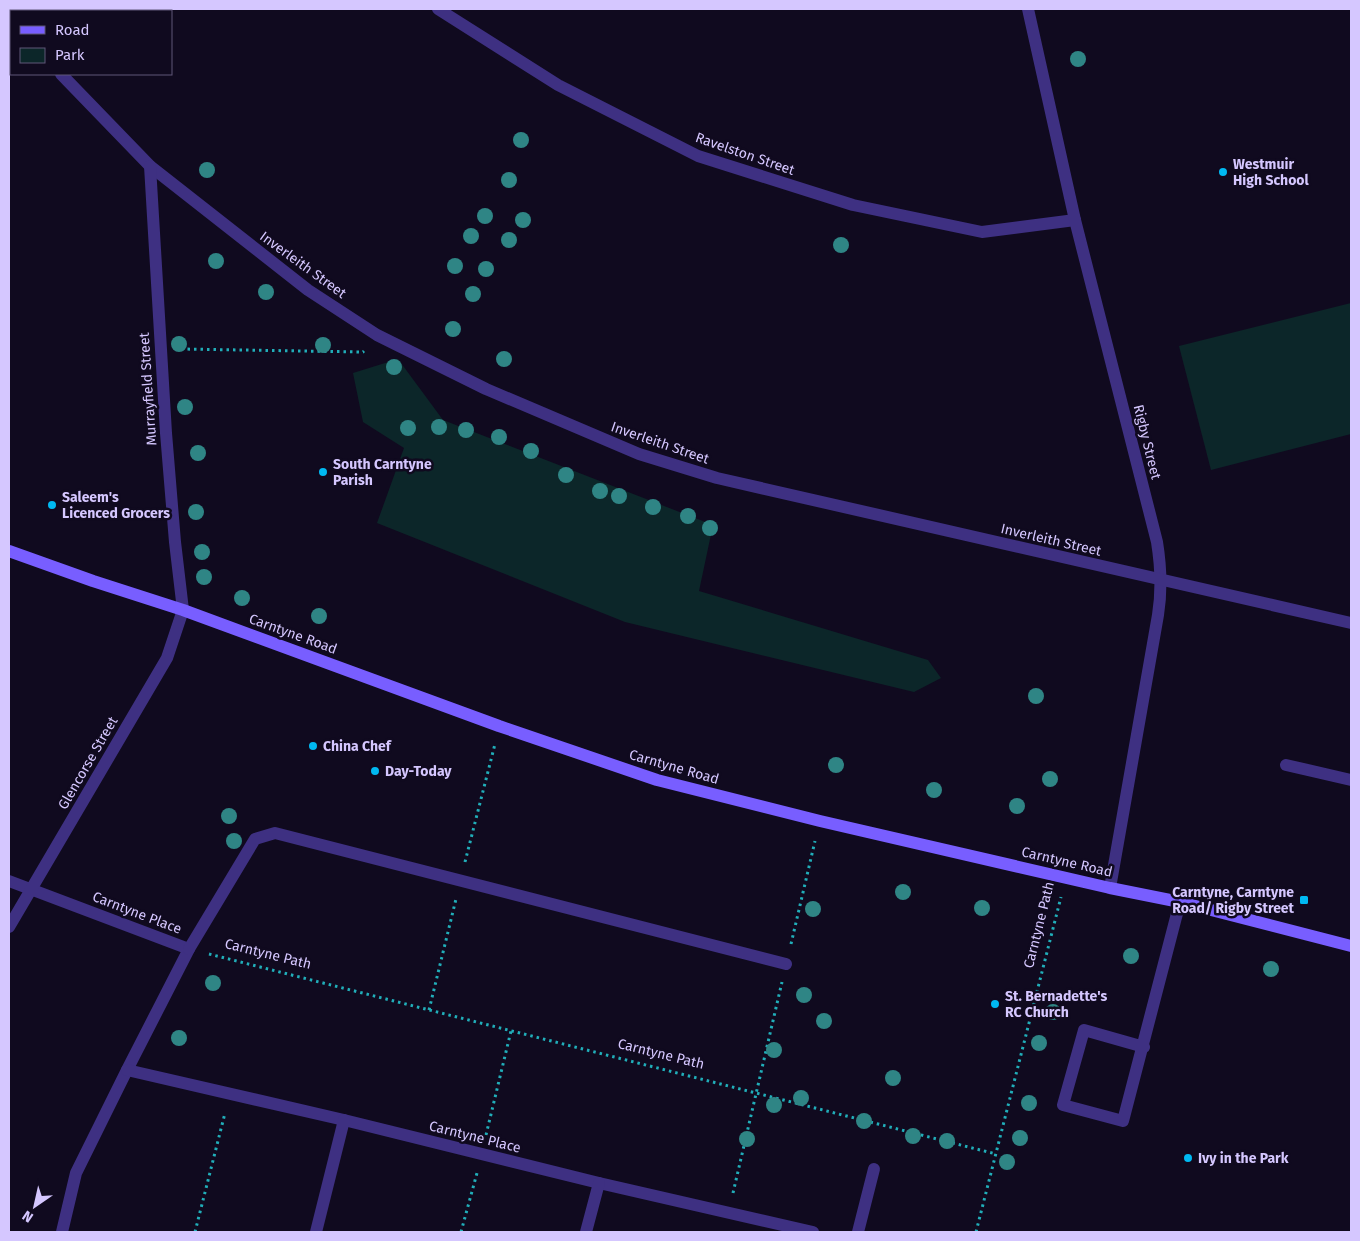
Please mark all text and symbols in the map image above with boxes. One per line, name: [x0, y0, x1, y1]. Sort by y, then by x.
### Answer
legend: [10, 10, 172, 75]
text: Road: [55, 21, 90, 39]
text: Park: [55, 46, 85, 64]
street label: Ravelston Street: [693, 129, 798, 179]
place label: Westmuir High School: [1233, 156, 1310, 189]
marker: Westmuir High School: [1217, 166, 1229, 178]
street label: Inverleith Street: [256, 228, 350, 303]
street label: Murrayfield Street: [135, 331, 160, 446]
street label: Rigby Street: [1129, 403, 1165, 482]
street label: Inverleith Street: [609, 418, 712, 468]
place label: South Carntyne Parish: [333, 456, 432, 489]
marker: South Carntyne Parish: [317, 466, 329, 478]
place label: Saleem's Licenced Grocers: [62, 489, 170, 522]
marker: Saleem's Licenced Grocers: [46, 499, 58, 511]
street label: Inverleith Street: [999, 520, 1104, 560]
street label: Carntyne Road: [247, 610, 339, 658]
street label: Glencorse Street: [55, 713, 122, 812]
place label: China Chef: [323, 738, 393, 755]
marker: China Chef: [307, 740, 319, 752]
street label: Carntyne Road: [627, 746, 721, 788]
place label: Day-Today: [385, 763, 452, 780]
marker: Day-Today: [369, 765, 381, 777]
street label: Carntyne Road: [1020, 843, 1114, 881]
street label: Carntyne Path: [1020, 880, 1058, 970]
place label: Carntyne, Carntyne Road/ Rigby Street: [1172, 884, 1295, 917]
street label: Carntyne Place: [90, 888, 184, 938]
marker: Carntyne, Carntyne Road/ Rigby Street: [1298, 894, 1310, 906]
street label: Carntyne Path: [223, 935, 313, 973]
place label: St. Bernadette's RC Church: [1005, 988, 1107, 1021]
marker: St. Bernadette's RC Church: [989, 998, 1001, 1010]
street label: Carntyne Path: [616, 1035, 706, 1073]
street label: Carntyne Place: [427, 1117, 523, 1157]
place label: Ivy in the Park: [1198, 1150, 1289, 1167]
marker: Ivy in the Park: [1182, 1152, 1194, 1164]
north arrow: [10, 1181, 60, 1231]
text: N: [19, 1207, 37, 1226]

